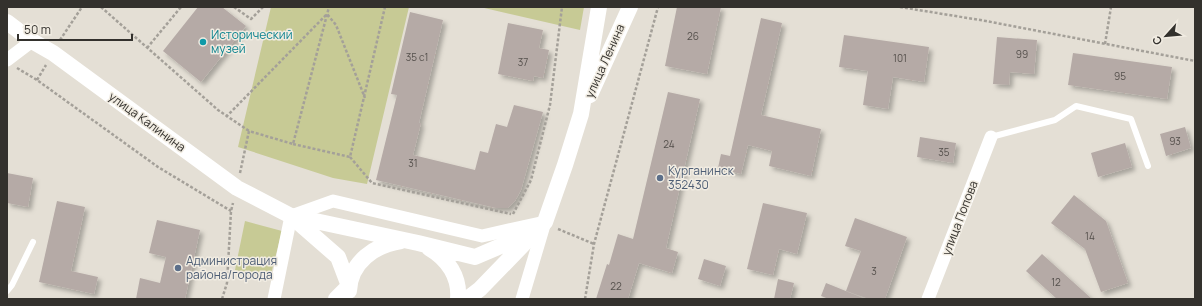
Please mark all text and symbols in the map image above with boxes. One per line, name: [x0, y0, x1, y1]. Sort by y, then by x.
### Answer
scale bar: [18, 16, 132, 42]
north arrow: [1146, 16, 1186, 56]
text: 50 m: [24, 21, 51, 38]
street label: улица Ленина: [581, 21, 628, 101]
place label: Исторический музей: [211, 26, 292, 57]
house number: 26: [687, 29, 699, 43]
text: С: [1148, 34, 1165, 48]
marker: Исторический музей: [198, 37, 208, 47]
house number: 99: [1016, 47, 1028, 61]
house number: 35 с1: [406, 50, 428, 64]
house number: 101: [893, 51, 907, 65]
house number: 37: [518, 55, 528, 69]
house number: 95: [1114, 69, 1126, 83]
street label: улица Калинина: [105, 88, 189, 155]
house number: 93: [1169, 134, 1181, 148]
house number: 24: [663, 137, 675, 151]
house number: 35: [938, 145, 950, 159]
house number: 31: [408, 156, 418, 170]
place label: Курганинск 352430: [668, 162, 735, 193]
marker: Курганинск 352430: [655, 173, 665, 183]
street label: улица Попова: [937, 178, 982, 258]
house number: 14: [1085, 229, 1095, 243]
place label: Администрация района/города: [186, 252, 277, 283]
marker: Администрация района/города: [173, 263, 183, 273]
house number: 3: [871, 264, 877, 278]
house number: 12: [1051, 275, 1061, 289]
house number: 22: [610, 279, 622, 293]

